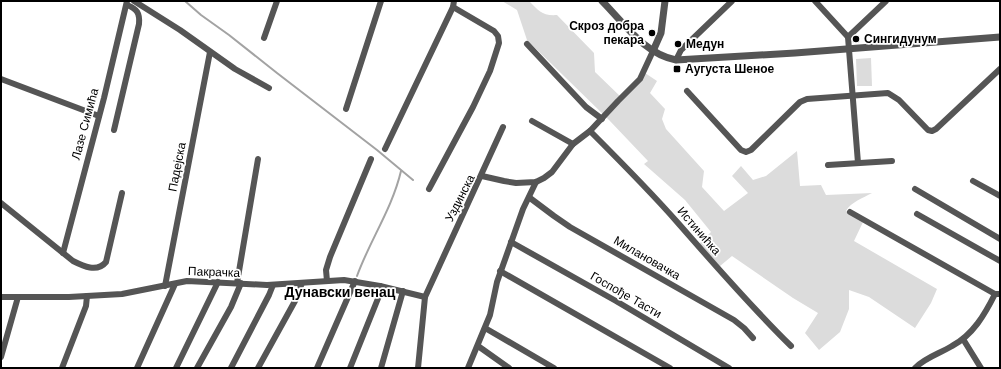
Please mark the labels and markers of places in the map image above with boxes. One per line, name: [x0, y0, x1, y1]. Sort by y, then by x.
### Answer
place label: Скроз добра пекара: [569, 19, 644, 47]
marker: Скроз добра пекара: [647, 28, 657, 38]
place label: Сингидунум: [864, 32, 937, 46]
marker: Сингидунум: [851, 34, 861, 44]
place label: Медун: [686, 37, 724, 51]
marker: Медун: [673, 39, 683, 49]
place label: Аугуста Шеное: [685, 62, 775, 76]
marker: Аугуста Шеное: [672, 64, 682, 74]

